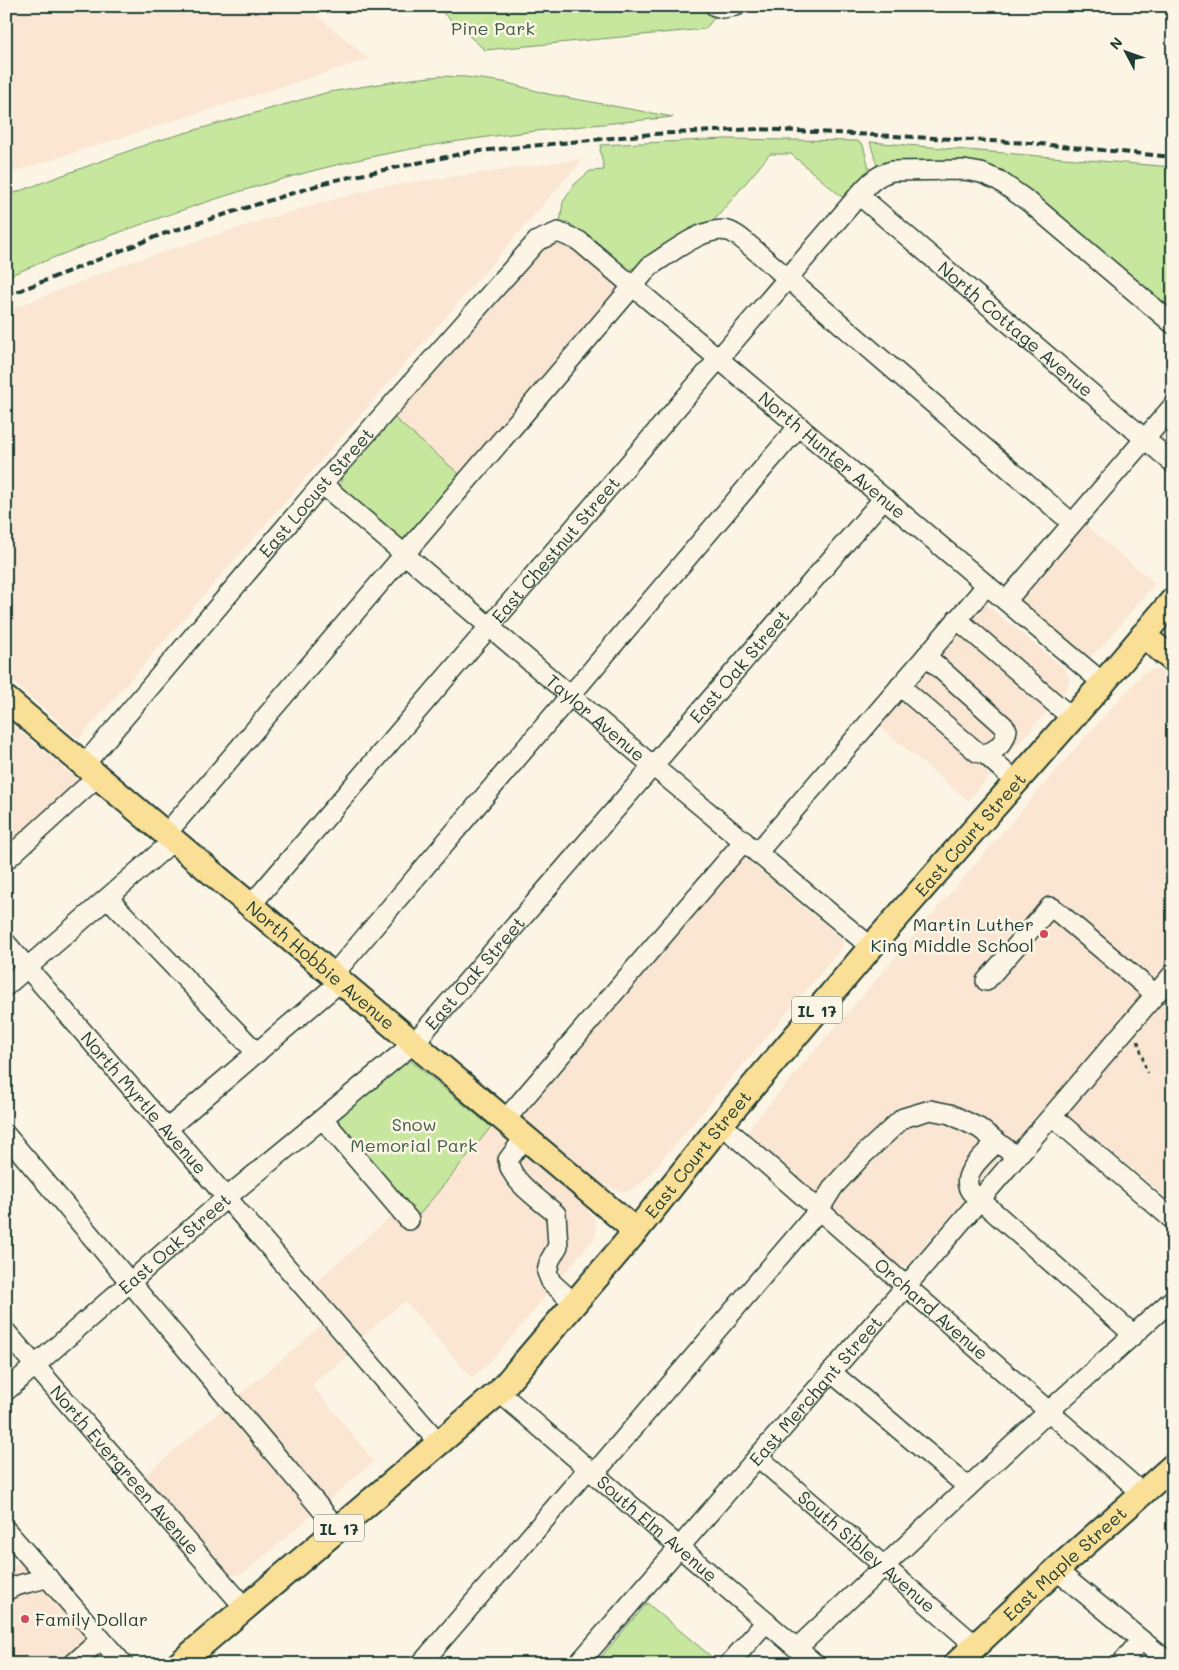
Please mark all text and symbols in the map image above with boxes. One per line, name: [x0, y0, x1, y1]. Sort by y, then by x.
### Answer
park label: Pine Park: [451, 16, 535, 40]
north arrow: [1102, 28, 1152, 78]
text: N: [1105, 33, 1126, 53]
street label: North Cottage Avenue: [933, 256, 1098, 402]
street label: North Hunter Avenue: [754, 386, 911, 524]
street label: East Locust Street: [253, 422, 379, 562]
street label: East Chestnut Street: [486, 471, 625, 628]
street label: East Oak Street: [684, 604, 795, 728]
street label: Taylor Avenue: [541, 668, 651, 767]
street label: East Court Street: [909, 767, 1031, 901]
street label: North Hobbie Avenue: [241, 895, 400, 1035]
street label: East Oak Street: [419, 911, 530, 1034]
place label: Martin Luther King Middle School: [871, 912, 1034, 957]
marker: Martin Luther King Middle School: [1038, 928, 1050, 940]
road number: IL 17: [792, 996, 842, 1024]
street label: North Myrtle Avenue: [76, 1026, 213, 1179]
street label: East Court Street: [639, 1085, 756, 1223]
park label: Snow Memorial Park: [350, 1112, 478, 1157]
street label: East Oak Street: [113, 1187, 236, 1299]
street label: Orchard Avenue: [870, 1252, 994, 1365]
street label: East Merchant Street: [743, 1310, 887, 1471]
street label: North Evergreen Avenue: [45, 1380, 205, 1559]
street label: South Elm Avenue: [592, 1470, 723, 1587]
street label: South Sibley Avenue: [793, 1485, 941, 1618]
street label: East Maple Street: [998, 1501, 1132, 1626]
road number: IL 17: [314, 1515, 364, 1542]
place label: Family Dollar: [35, 1607, 148, 1631]
marker: Family Dollar: [19, 1613, 31, 1625]

